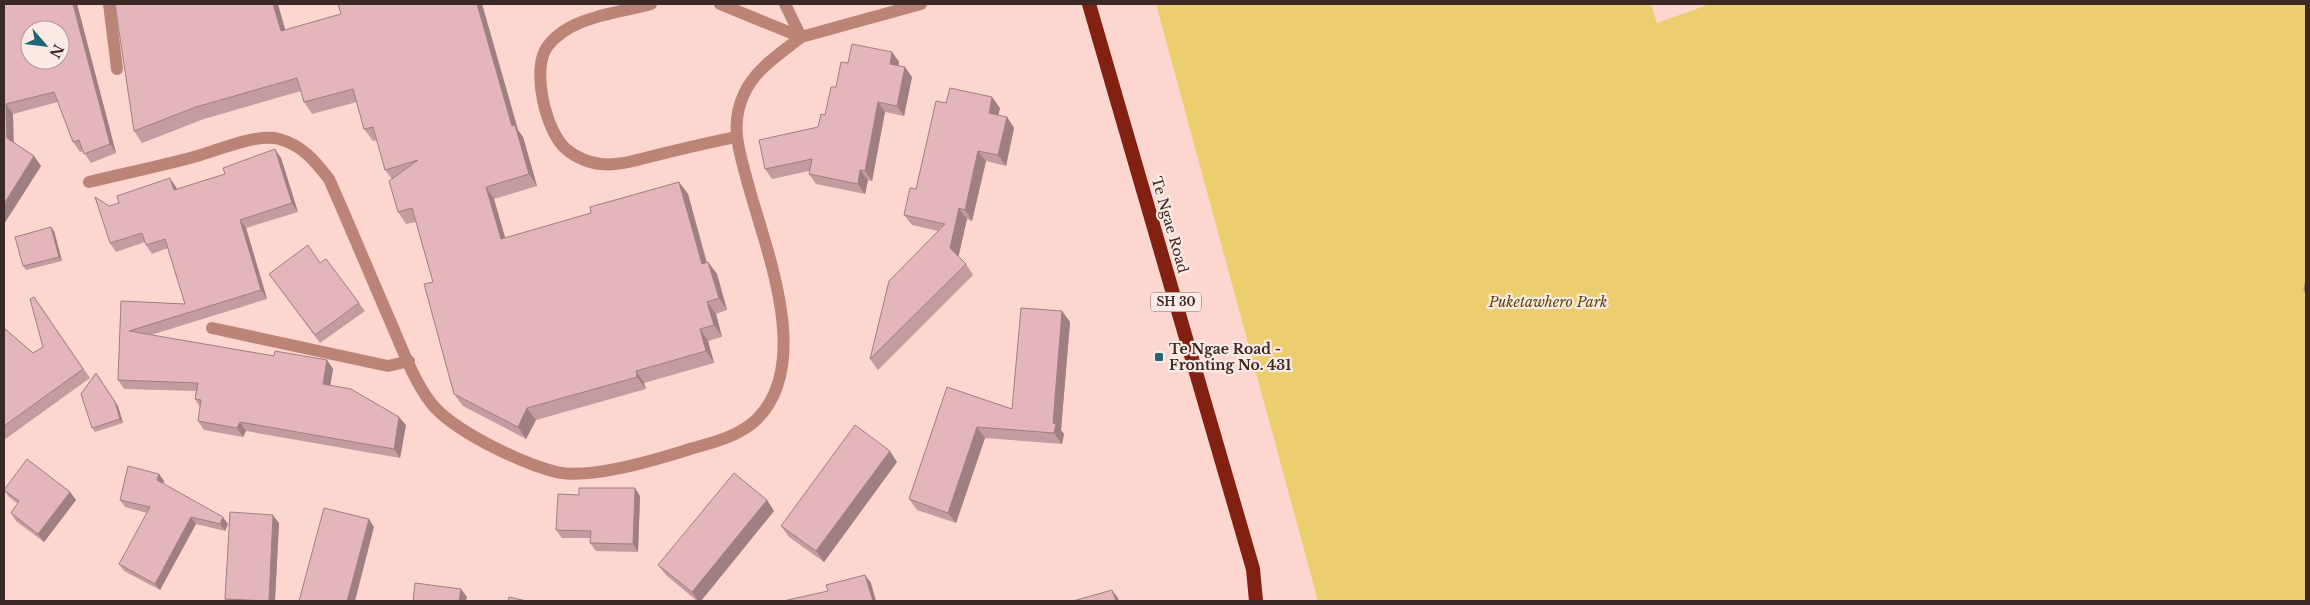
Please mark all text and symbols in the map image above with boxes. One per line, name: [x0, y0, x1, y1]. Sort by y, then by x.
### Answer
north arrow: [20, 20, 70, 70]
text: N: [45, 41, 68, 61]
street label: Te Ngae Road: [1148, 175, 1193, 276]
road number: SH 30: [1151, 292, 1201, 312]
park label: Puketawhero Park: [1488, 293, 1607, 311]
place label: Te Ngae Road - Fronting No. 431: [1169, 340, 1291, 374]
marker: Te Ngae Road - Fronting No. 431: [1153, 351, 1165, 363]

